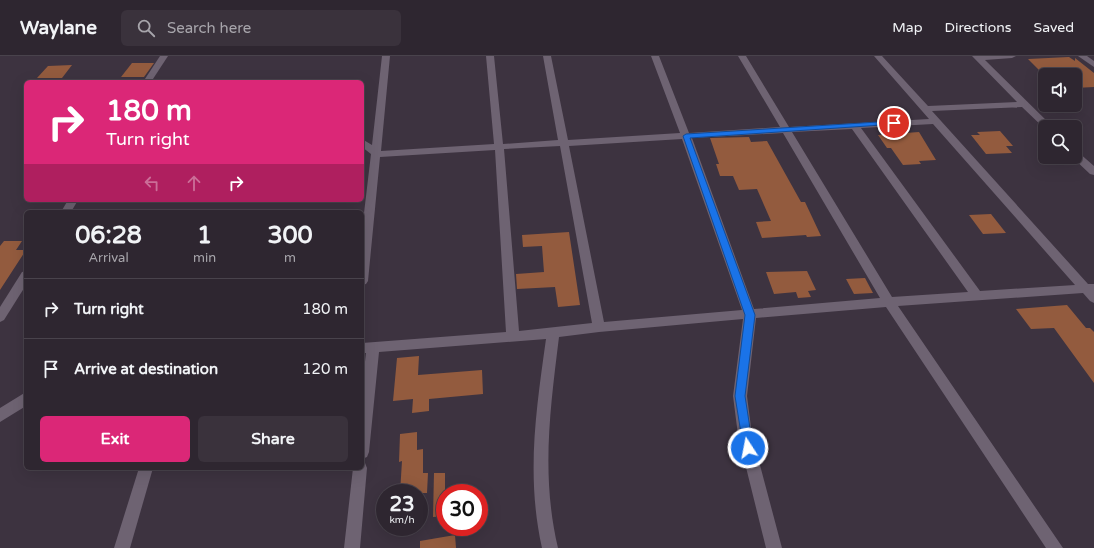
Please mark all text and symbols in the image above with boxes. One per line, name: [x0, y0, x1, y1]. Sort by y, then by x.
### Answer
search box: [121, 10, 401, 46]
text: Waylane: [20, 17, 97, 39]
icon: search: [135, 17, 157, 39]
text: Search here: [167, 19, 251, 37]
text: Map: [892, 19, 923, 36]
text: Directions: [945, 19, 1012, 36]
text: Saved: [1034, 19, 1074, 36]
map controls: [1038, 68, 1082, 164]
button: sound: [1038, 68, 1082, 112]
text: 180 m: [106, 94, 192, 128]
icon: right: [40, 96, 92, 148]
pin: [877, 106, 911, 140]
icon: arrive: [883, 112, 905, 134]
button: search: [1038, 120, 1082, 164]
text: Turn right: [106, 128, 190, 150]
icon: left: [141, 172, 163, 194]
icon: ahead: [183, 172, 205, 194]
icon: right: [225, 172, 247, 194]
text: 06:28: [75, 221, 142, 250]
text: 1: [197, 221, 212, 250]
text: 300: [267, 221, 313, 250]
text: Arrival: [88, 250, 129, 266]
text: min: [193, 250, 216, 266]
text: m: [284, 250, 296, 266]
icon: right: [40, 298, 62, 320]
text: Turn right: [74, 300, 144, 318]
text: 180 m: [302, 300, 348, 318]
icon: arrive: [40, 358, 62, 380]
text: Arrive at destination: [74, 360, 218, 378]
text: 120 m: [302, 360, 348, 378]
button: Exit: [40, 416, 190, 462]
button: Share: [198, 416, 348, 462]
position arrow: [727, 427, 769, 469]
speed limit sign: 30: [436, 484, 488, 536]
text: 23: [389, 493, 415, 517]
text: km/h: [389, 514, 415, 526]

